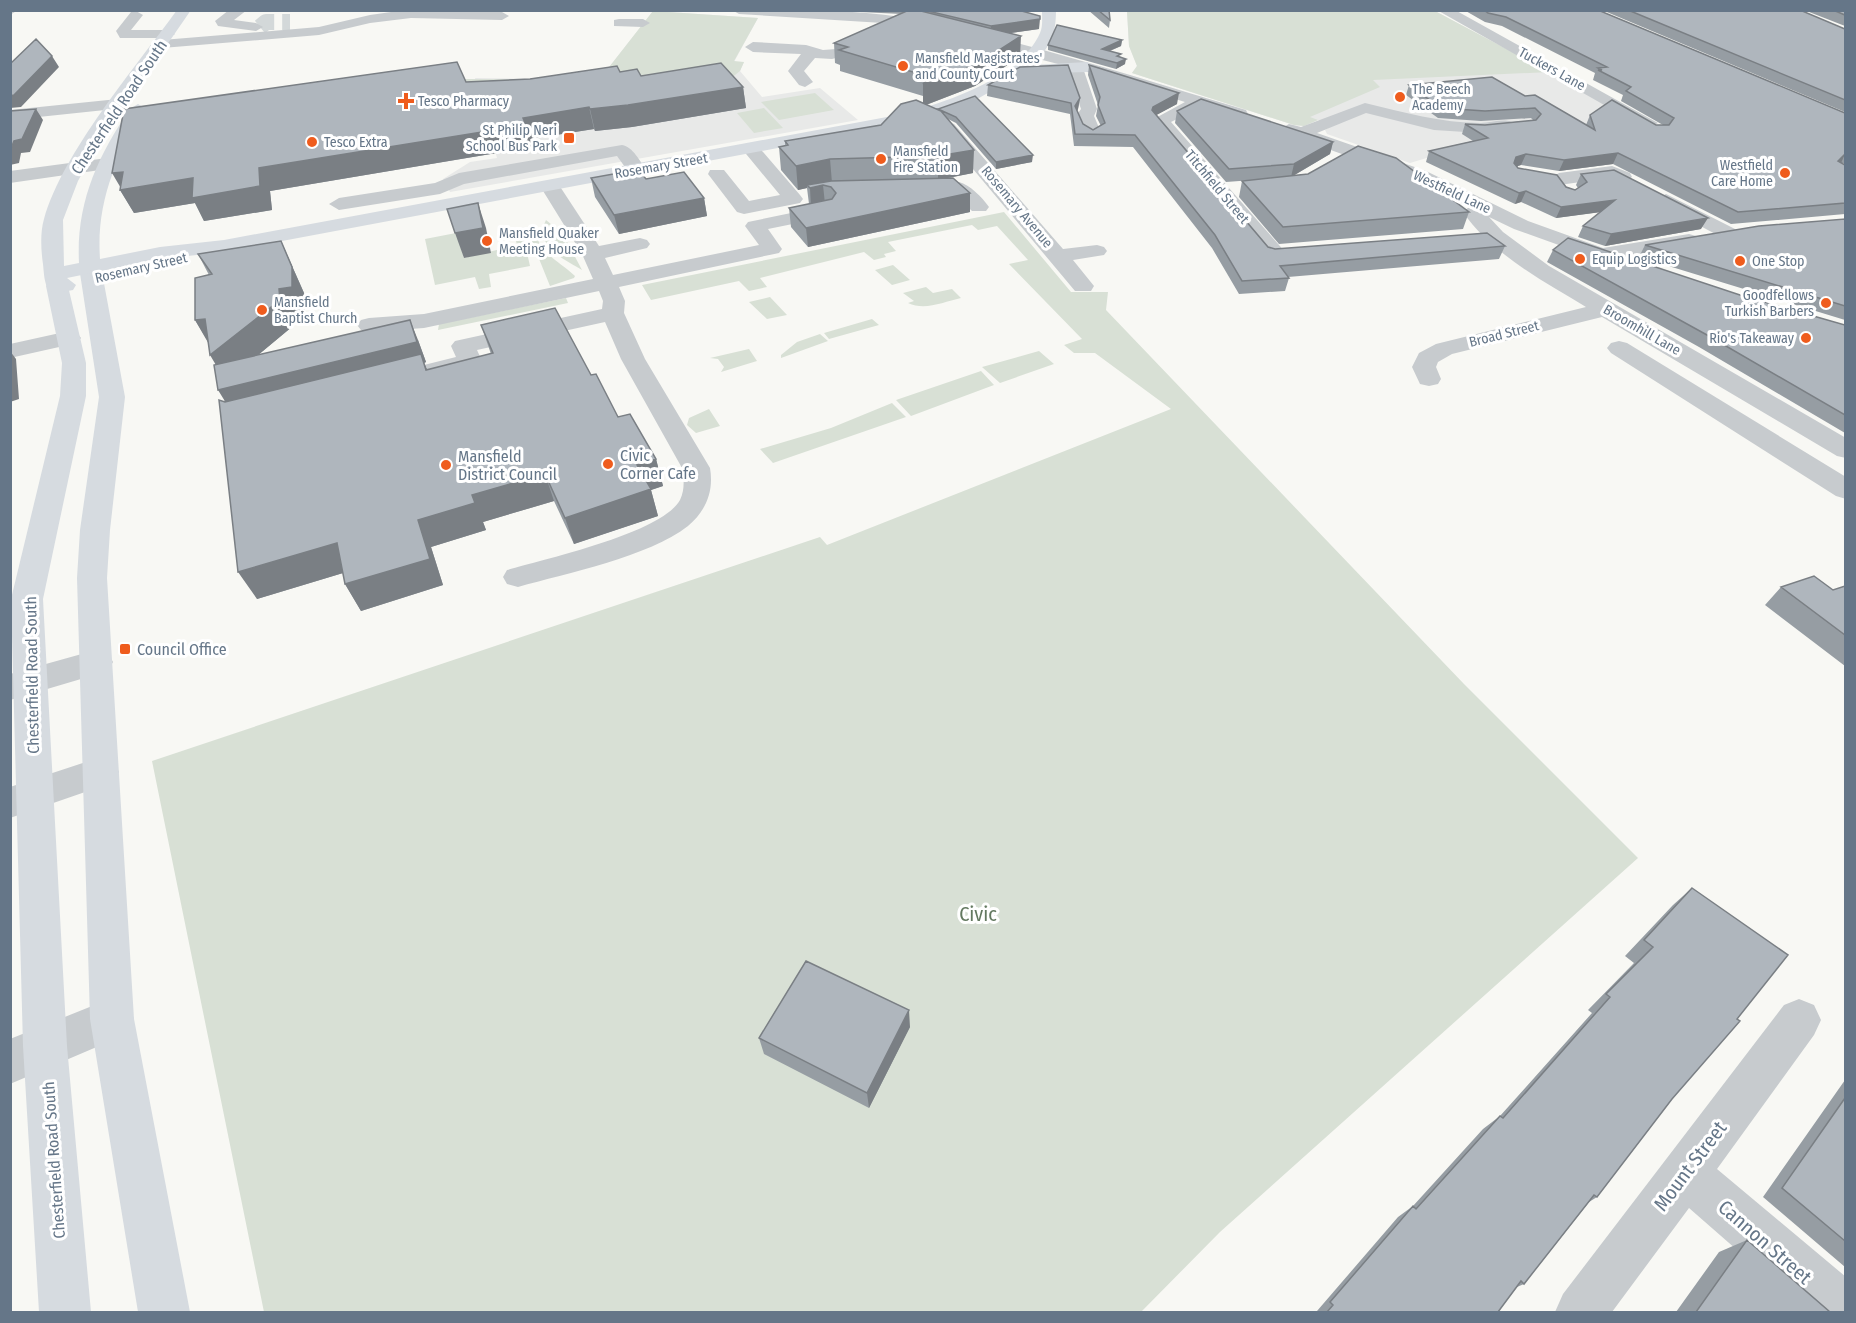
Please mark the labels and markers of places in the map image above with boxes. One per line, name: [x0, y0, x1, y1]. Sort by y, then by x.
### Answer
place label: Mansfield Magistrates' and County Court: [915, 50, 1043, 83]
marker: Mansfield Magistrates' and County Court: [896, 59, 910, 73]
place label: The Beech Academy: [1412, 81, 1471, 114]
marker: The Beech Academy: [1393, 90, 1407, 104]
place label: Tesco Pharmacy: [418, 93, 510, 110]
marker: Tesco Pharmacy: [399, 94, 413, 108]
place label: St Philip Neri School Bus Park: [466, 122, 557, 155]
marker: St Philip Neri School Bus Park: [562, 131, 576, 145]
place label: Tesco Extra: [324, 134, 388, 151]
marker: Tesco Extra: [305, 135, 319, 149]
place label: Mansfield Fire Station: [893, 143, 958, 176]
marker: Mansfield Fire Station: [874, 152, 888, 166]
place label: Westfield Care Home: [1711, 157, 1773, 190]
marker: Westfield Care Home: [1778, 166, 1792, 180]
place label: Mansfield Quaker Meeting House: [499, 225, 599, 258]
marker: Mansfield Quaker Meeting House: [480, 234, 494, 248]
place label: Equip Logistics: [1592, 251, 1677, 268]
marker: Equip Logistics: [1573, 252, 1587, 266]
place label: One Stop: [1752, 253, 1805, 270]
marker: One Stop: [1733, 254, 1747, 268]
place label: Goodfellows Turkish Barbers: [1725, 287, 1814, 320]
place label: Mansfield Baptist Church: [274, 294, 357, 327]
marker: Goodfellows Turkish Barbers: [1819, 296, 1833, 310]
marker: Mansfield Baptist Church: [255, 303, 269, 317]
place label: Rio's Takeaway: [1709, 330, 1795, 347]
marker: Rio's Takeaway: [1799, 331, 1813, 345]
place label: Civic Corner Cafe: [620, 446, 696, 483]
place label: Mansfield District Council: [458, 447, 557, 484]
marker: Civic Corner Cafe: [601, 457, 615, 471]
marker: Mansfield District Council: [439, 458, 453, 472]
place label: Council Office: [137, 640, 227, 659]
marker: Council Office: [118, 642, 132, 656]

